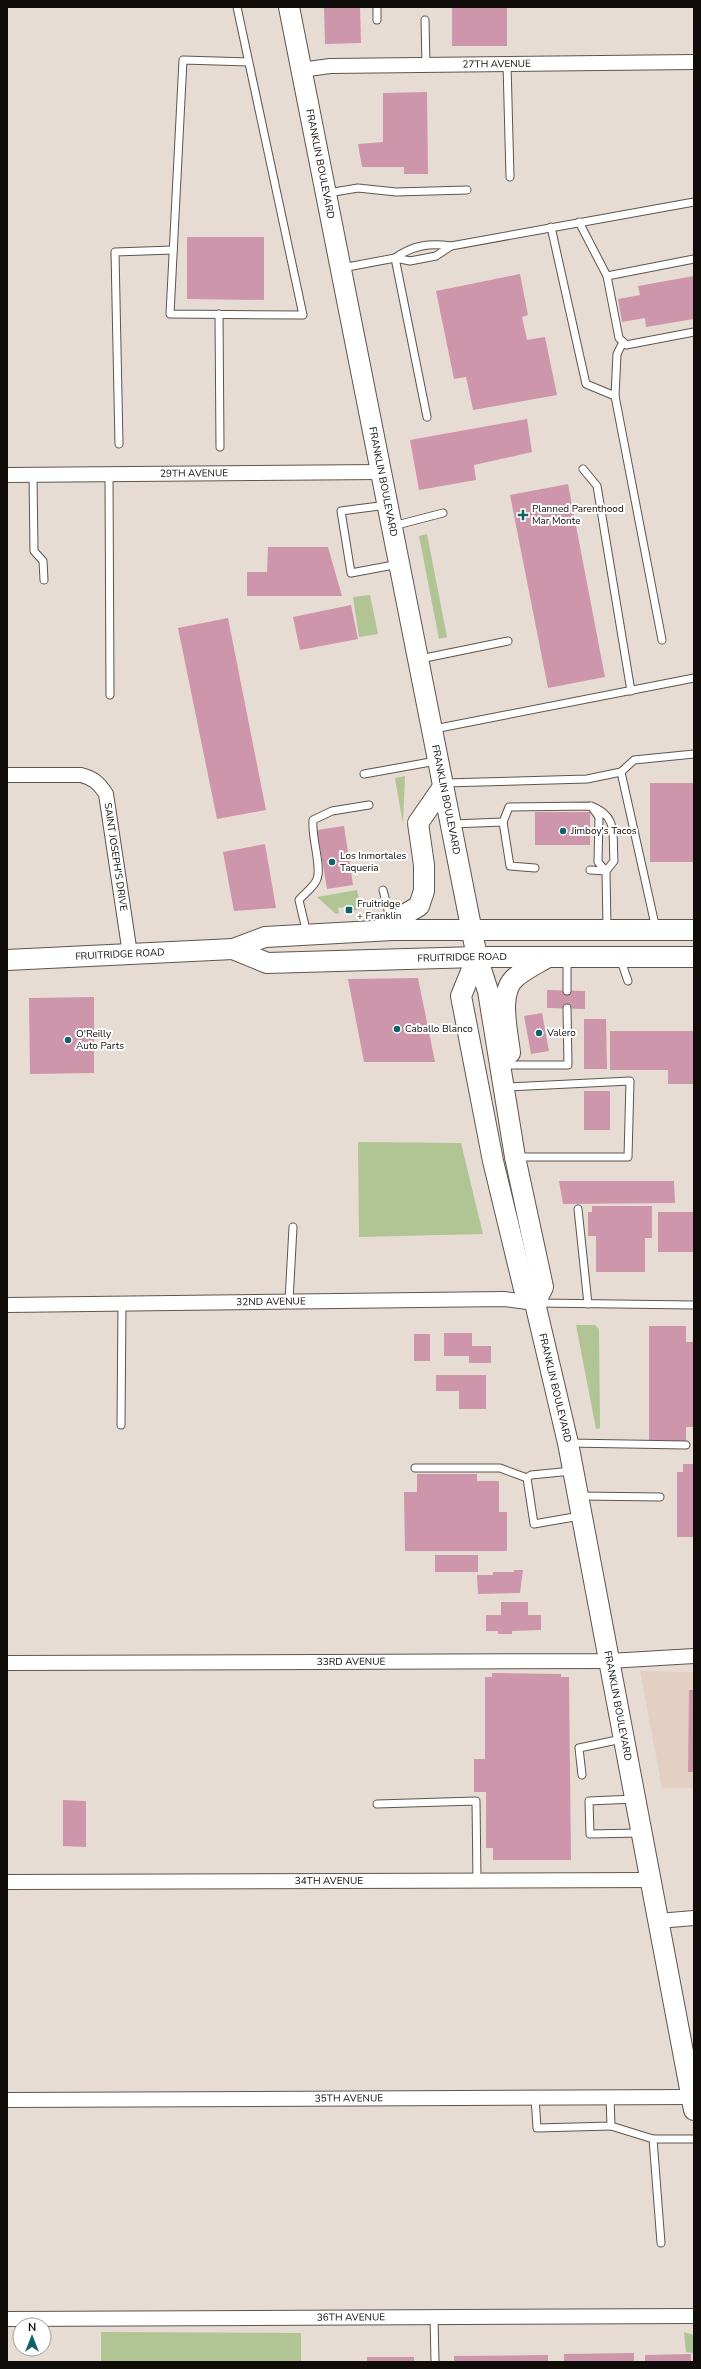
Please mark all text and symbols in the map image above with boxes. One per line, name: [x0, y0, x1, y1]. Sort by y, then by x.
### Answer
street label: 27TH AVENUE: [463, 57, 531, 72]
street label: FRANKLIN BOULEVARD: [302, 108, 338, 220]
street label: FRANKLIN BOULEVARD: [365, 426, 401, 538]
street label: 29TH AVENUE: [160, 466, 228, 481]
place label: Planned Parenthood Mar Monte: [532, 502, 624, 528]
marker: Planned Parenthood Mar Monte: [517, 509, 529, 521]
street label: FRANKLIN BOULEVARD: [428, 743, 464, 856]
street label: SAINT JOSEPH'S DRIVE: [100, 802, 130, 912]
place label: Jimboy's Tacos: [570, 824, 637, 838]
marker: Jimboy's Tacos: [558, 826, 568, 836]
place label: Los Inmortales Taqueria: [340, 849, 407, 875]
marker: Los Inmortales Taqueria: [327, 857, 337, 867]
place label: Fruitridge + Franklin: [357, 897, 401, 923]
marker: Fruitridge + Franklin: [344, 905, 354, 915]
street label: FRUITRIDGE ROAD: [75, 945, 165, 964]
street label: FRUITRIDGE ROAD: [417, 950, 507, 966]
place label: Caballo Blanco: [405, 1022, 473, 1036]
marker: Caballo Blanco: [392, 1024, 402, 1034]
place label: Valero: [546, 1026, 576, 1040]
place label: O'Reilly Auto Parts: [76, 1027, 124, 1053]
marker: Valero: [534, 1028, 544, 1038]
marker: O'Reilly Auto Parts: [63, 1035, 73, 1045]
street label: 32ND AVENUE: [236, 1294, 306, 1309]
street label: FRANKLIN BOULEVARD: [535, 1332, 575, 1444]
street label: FRANKLIN BOULEVARD: [600, 1650, 635, 1762]
street label: 33RD AVENUE: [317, 1655, 386, 1669]
street label: 34TH AVENUE: [295, 1874, 363, 1888]
street label: 35TH AVENUE: [315, 2091, 383, 2106]
street label: 36TH AVENUE: [317, 2310, 385, 2325]
north arrow: [12, 2317, 52, 2357]
text: N: [28, 2320, 36, 2335]

